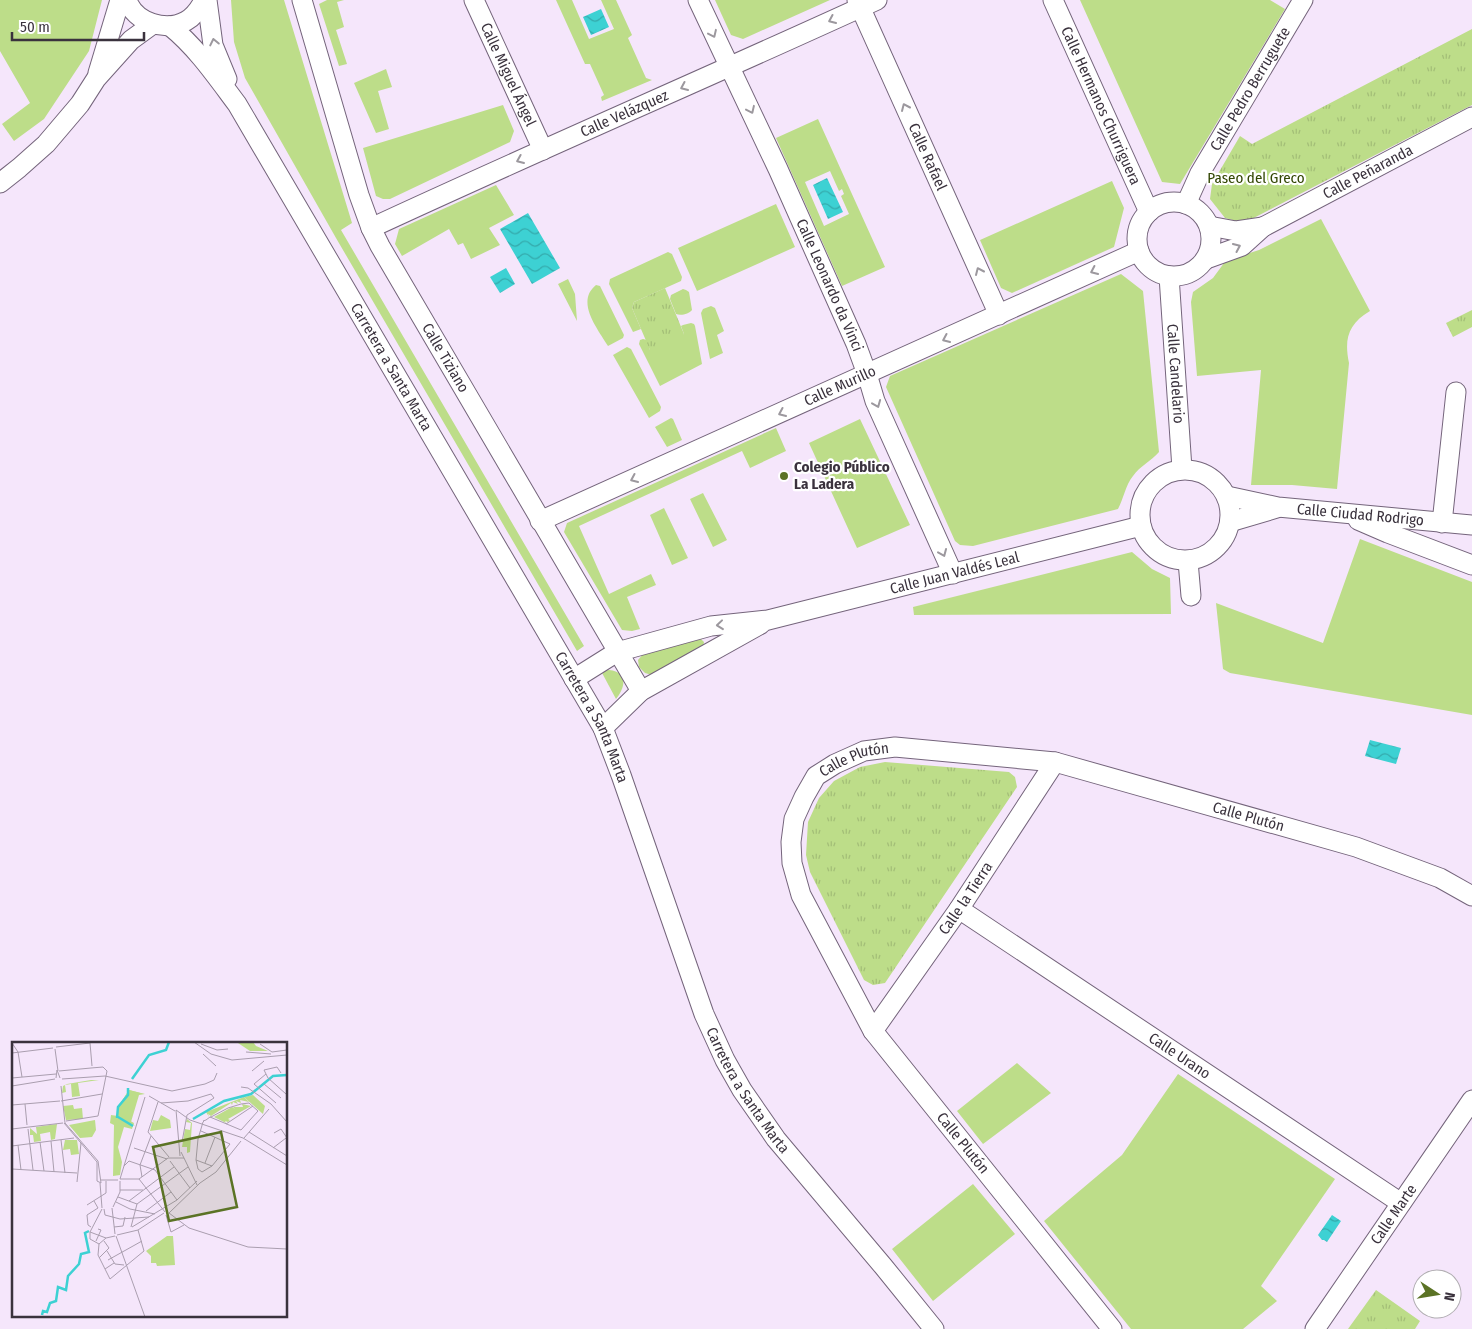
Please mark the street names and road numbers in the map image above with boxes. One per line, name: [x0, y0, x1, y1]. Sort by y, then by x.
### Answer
street label: Calle Miguel Ángel: [477, 20, 540, 129]
street label: Calle Hermanos Churriguera: [1057, 24, 1144, 188]
street label: Calle Pedro Berruguete: [1206, 24, 1294, 154]
street label: Calle Velázquez: [578, 86, 671, 141]
street label: Calle Rafael: [905, 120, 951, 193]
street label: Calle Peñaranda: [1320, 141, 1416, 203]
street label: Calle Leonardo da Vinci: [792, 216, 867, 354]
street label: Carretera a Santa Marta: [347, 300, 436, 434]
street label: Calle Tiziano: [418, 320, 473, 396]
street label: Calle Candelario: [1163, 323, 1188, 424]
street label: Calle Murillo: [801, 362, 879, 410]
street label: Calle Ciudad Rodrigo: [1296, 500, 1425, 530]
street label: Calle Juan Valdés Leal: [888, 548, 1021, 598]
street label: Carretera a Santa Marta: [551, 648, 632, 785]
street label: Calle Plutón: [816, 739, 890, 781]
street label: Calle Plutón: [1211, 798, 1286, 835]
street label: Calle la Tierra: [935, 858, 996, 938]
street label: Carretera a Santa Marta: [702, 1025, 793, 1157]
street label: Calle Urano: [1145, 1029, 1214, 1083]
street label: Calle Plutón: [933, 1109, 993, 1177]
street label: Calle Marte: [1367, 1181, 1420, 1248]

